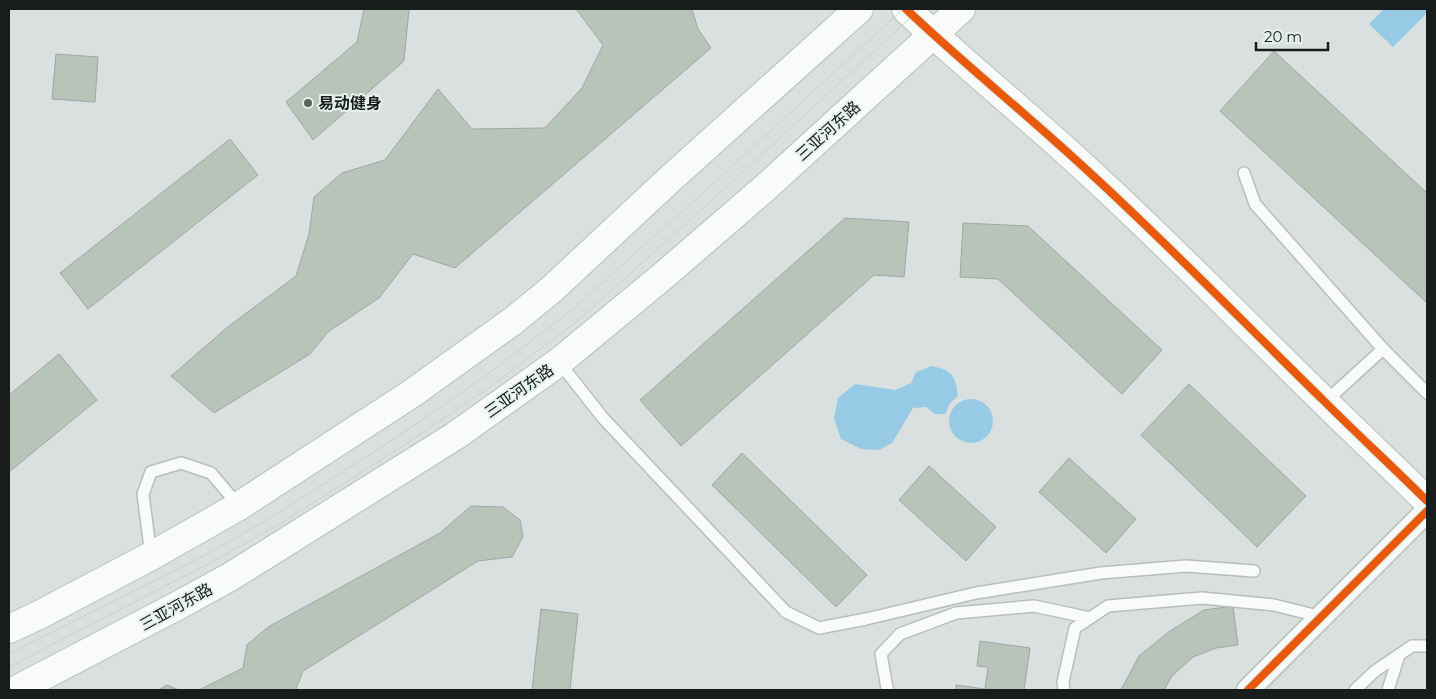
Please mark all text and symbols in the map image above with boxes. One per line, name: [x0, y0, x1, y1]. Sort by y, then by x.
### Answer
scale bar: [1256, 20, 1328, 52]
text: 20 m: [1264, 27, 1302, 46]
place label: 易动健身: [318, 94, 382, 113]
marker: 易动健身: [302, 97, 314, 109]
street label: 三亚河东路: [792, 97, 864, 165]
street label: 三亚河东路: [481, 360, 557, 422]
street label: 三亚河东路: [136, 579, 216, 635]

